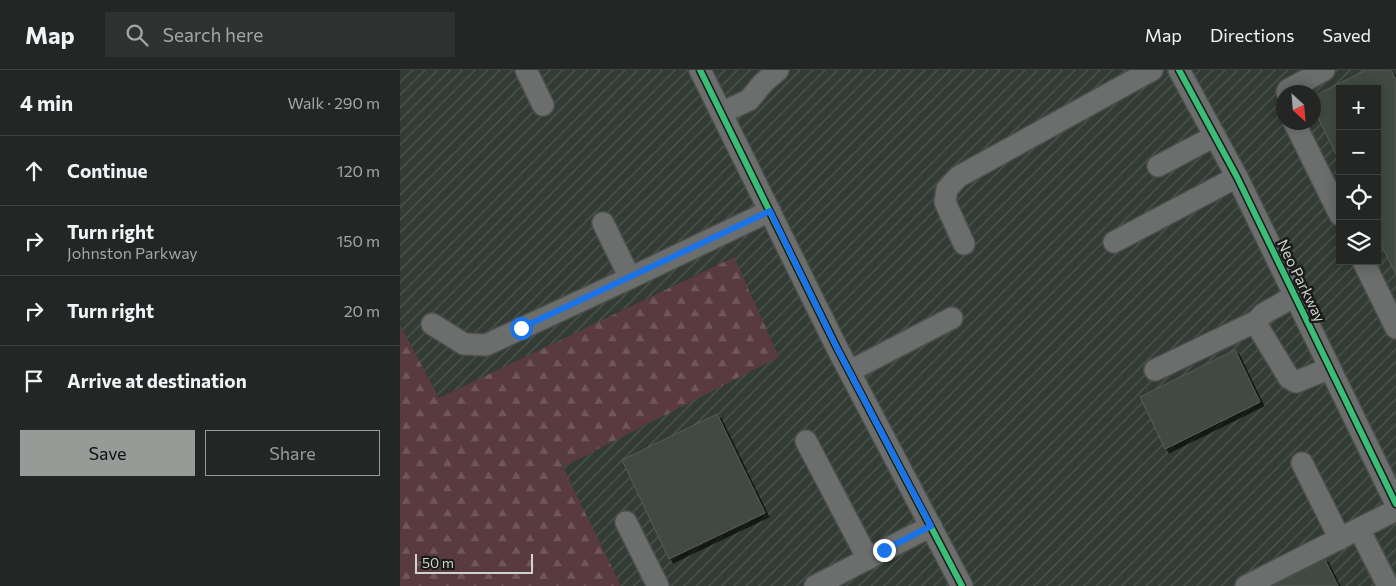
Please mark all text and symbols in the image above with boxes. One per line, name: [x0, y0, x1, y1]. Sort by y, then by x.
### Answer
search box: [105, 12, 455, 57]
text: Map: [25, 20, 75, 49]
icon: search: [123, 21, 151, 49]
text: Search here: [163, 23, 263, 46]
text: Map: [1145, 24, 1182, 46]
text: Directions: [1210, 24, 1294, 46]
text: Saved: [1322, 24, 1371, 46]
north arrow: [1276, 85, 1321, 130]
map controls: [1336, 85, 1381, 265]
button: +: [1336, 85, 1381, 130]
text: 4 min: [20, 90, 73, 115]
text: Walk · 290 m: [288, 93, 380, 112]
button: −: [1336, 130, 1381, 175]
icon: ahead: [20, 157, 48, 185]
text: Continue: [67, 159, 147, 182]
text: 120 m: [337, 161, 380, 180]
button: locate: [1336, 175, 1381, 220]
text: Turn right: [67, 220, 154, 243]
button: layers: [1336, 220, 1381, 265]
icon: right: [20, 227, 48, 255]
text: 150 m: [337, 231, 380, 250]
street label: Neo Parkway: [1274, 236, 1330, 325]
text: Johnston Parkway: [67, 243, 198, 262]
icon: right: [20, 297, 48, 325]
text: Turn right: [67, 299, 154, 322]
text: 20 m: [344, 301, 380, 320]
route start: [510, 317, 533, 340]
icon: arrive: [20, 367, 48, 395]
text: Arrive at destination: [67, 369, 247, 392]
button: Save: [20, 430, 195, 476]
button: Share: [205, 430, 380, 476]
route end: [873, 539, 896, 562]
scale bar: [415, 551, 532, 574]
text: 50 m: [422, 554, 454, 571]

